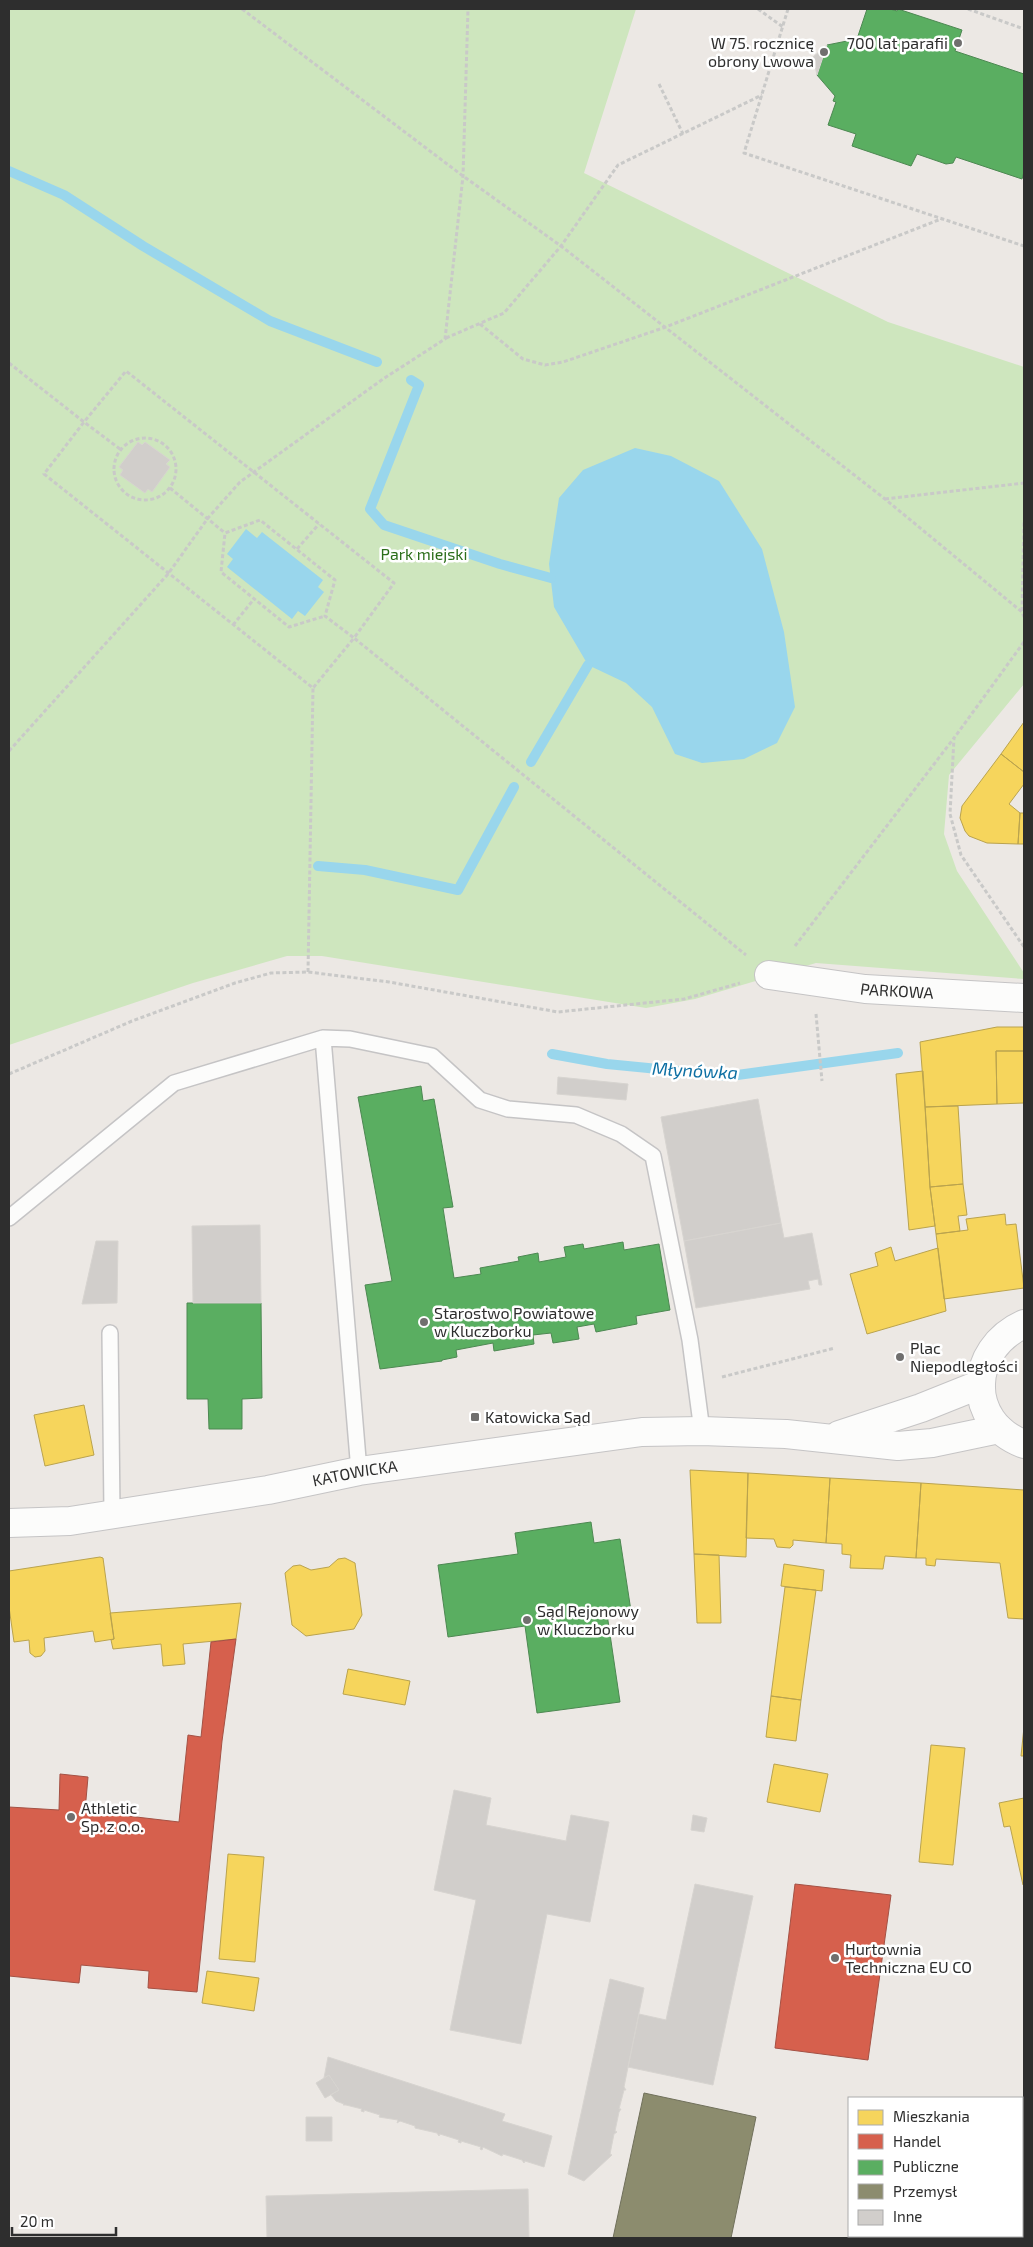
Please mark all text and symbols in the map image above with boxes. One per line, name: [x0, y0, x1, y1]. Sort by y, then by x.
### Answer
place label: W 75. rocznicę obrony Lwowa: [708, 33, 814, 70]
place label: 700 lat parafii: [847, 33, 948, 52]
marker: 700 lat parafii: [952, 37, 964, 49]
marker: W 75. rocznicę obrony Lwowa: [818, 46, 830, 58]
park label: Park miejski: [381, 544, 467, 564]
street label: PARKOWA: [859, 978, 934, 1002]
water label: Młynówka: [652, 1057, 739, 1083]
place label: Starostwo Powiatowe w Kluczborku: [434, 1303, 594, 1340]
marker: Starostwo Powiatowe w Kluczborku: [418, 1316, 430, 1328]
place label: Plac Niepodległości: [910, 1338, 1018, 1375]
marker: Plac Niepodległości: [894, 1351, 906, 1363]
place label: Katowicka Sąd: [485, 1407, 591, 1426]
marker: Katowicka Sąd: [469, 1411, 481, 1423]
street label: KATOWICKA: [310, 1456, 399, 1490]
place label: Sąd Rejonowy w Kluczborku: [537, 1601, 640, 1638]
marker: Sąd Rejonowy w Kluczborku: [521, 1614, 533, 1626]
place label: Athletic Sp. z o.o.: [81, 1798, 144, 1835]
marker: Athletic Sp. z o.o.: [65, 1811, 77, 1823]
place label: Hurtownia Techniczna EU CO: [845, 1939, 972, 1976]
marker: Hurtownia Techniczna EU CO: [829, 1952, 841, 1964]
legend: [848, 2097, 1023, 2237]
text: Mieszkania: [893, 2107, 970, 2125]
text: Handel: [893, 2132, 942, 2150]
text: Publiczne: [893, 2157, 959, 2175]
text: Przemysł: [893, 2182, 957, 2200]
scale bar: [12, 2204, 116, 2236]
text: Inne: [893, 2207, 922, 2225]
text: 20 m: [20, 2212, 54, 2230]

